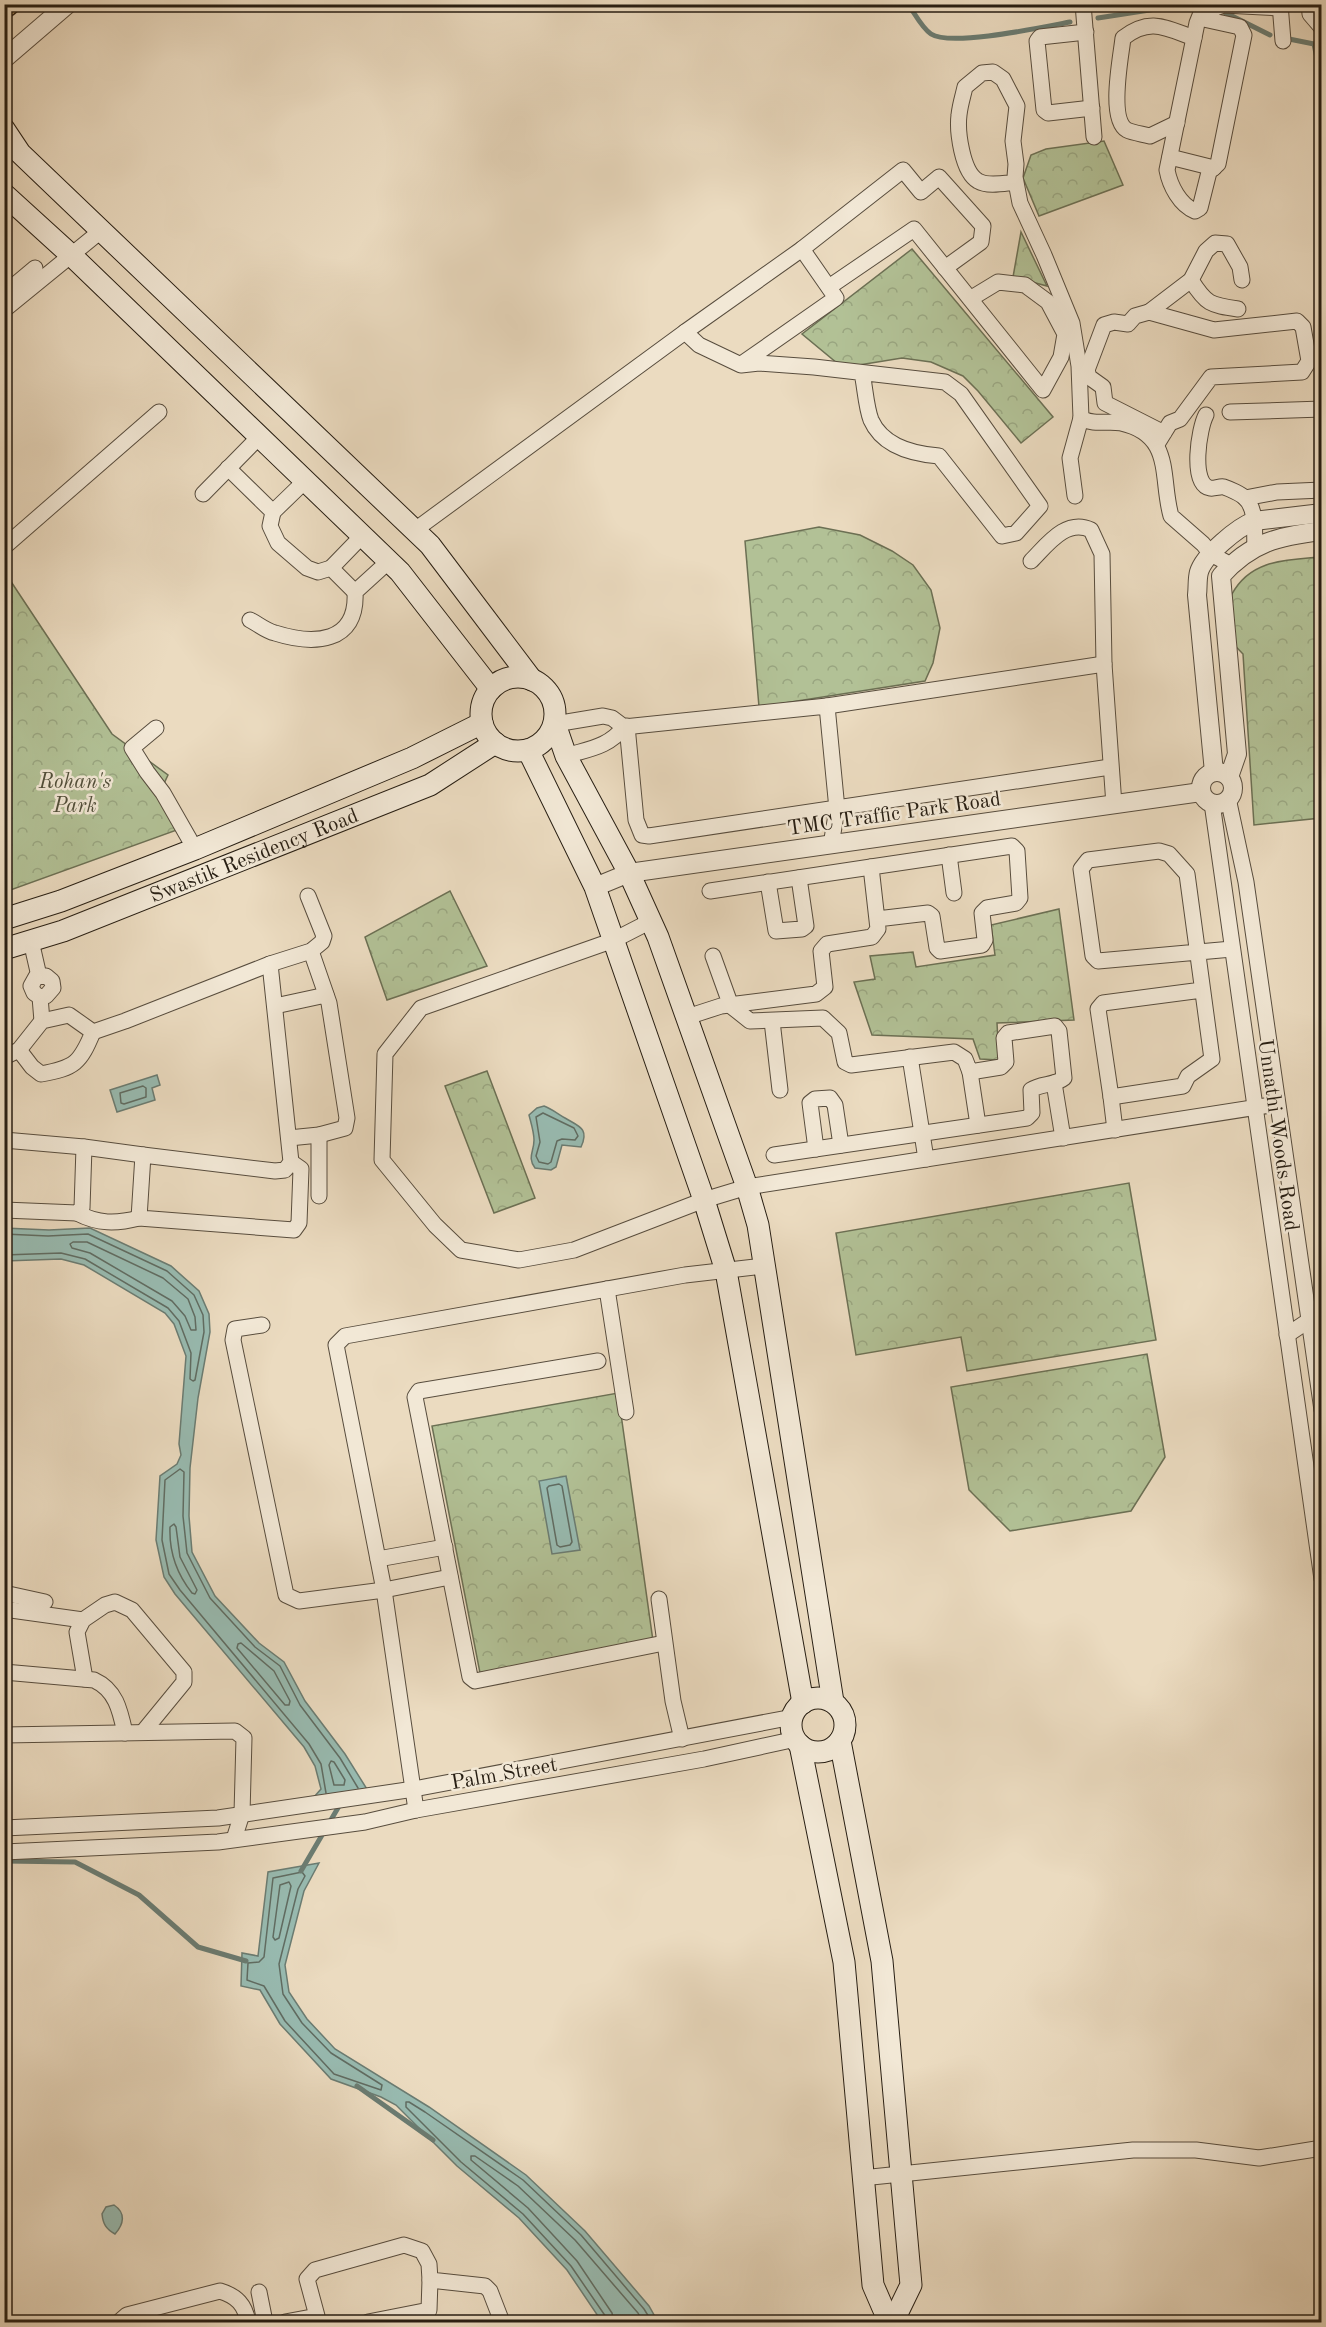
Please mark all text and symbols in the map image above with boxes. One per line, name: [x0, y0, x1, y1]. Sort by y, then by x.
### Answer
park label: Rohan's Park: [38, 772, 112, 817]
street label: TMC Traffic Park Road: [786, 789, 1002, 840]
street label: Swastik Residency Road: [147, 806, 362, 907]
street label: Unnathi Woods Road: [1254, 1038, 1301, 1233]
street label: Palm Street: [449, 1755, 559, 1794]

